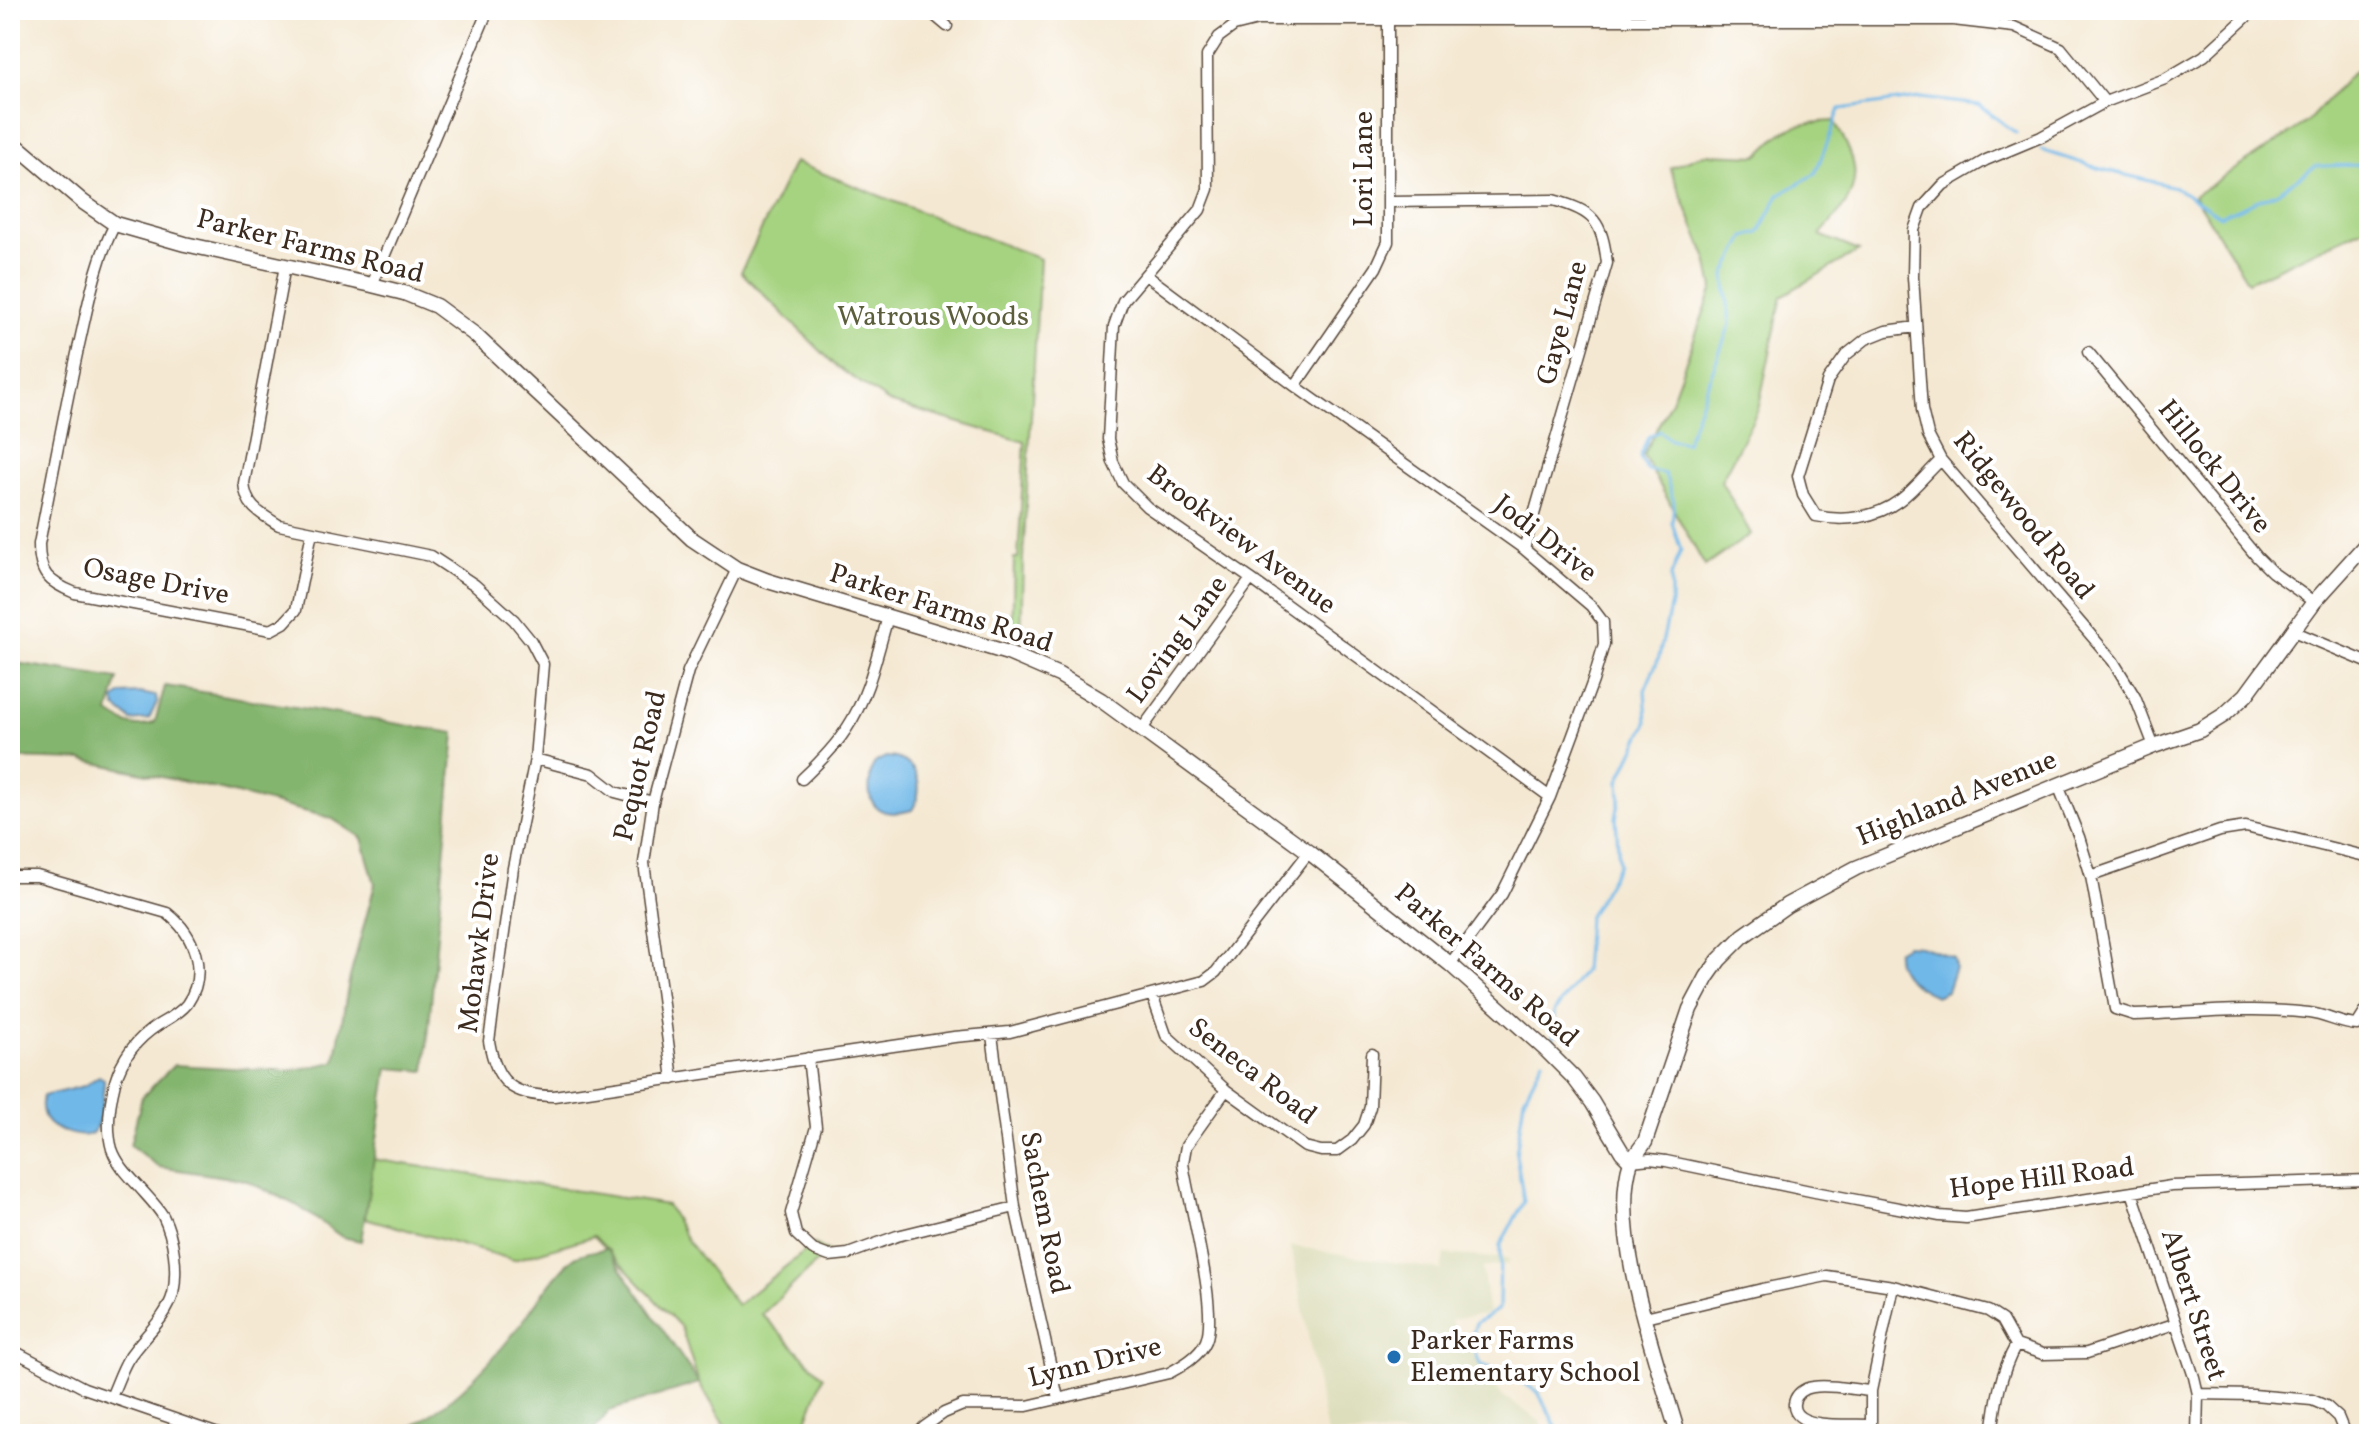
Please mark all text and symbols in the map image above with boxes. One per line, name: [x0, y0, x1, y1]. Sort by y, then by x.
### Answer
street label: Lori Lane: [1345, 111, 1384, 227]
street label: Parker Farms Road: [192, 200, 428, 294]
street label: Gaye Lane: [1528, 257, 1598, 389]
park label: Watrous Woods: [837, 298, 1029, 337]
street label: Hillock Drive: [2148, 392, 2280, 542]
street label: Ridgewood Road: [1943, 423, 2103, 609]
street label: Brookview Avenue: [1138, 456, 1344, 624]
street label: Jodi Drive: [1485, 486, 1605, 592]
street label: Osage Drive: [80, 549, 232, 615]
street label: Parker Farms Road: [824, 554, 1058, 664]
street label: Loving Lane: [1118, 568, 1238, 712]
street label: Pequot Road: [605, 687, 677, 845]
street label: Highland Avenue: [1851, 741, 2063, 857]
street label: Mohawk Drive: [450, 851, 510, 1035]
street label: Parker Farms Road: [1385, 875, 1587, 1057]
street label: Seneca Road: [1179, 1009, 1325, 1135]
street label: Sachem Road: [1009, 1128, 1079, 1298]
street label: Hope Hill Road: [1947, 1148, 2137, 1210]
street label: Albert Street: [2150, 1224, 2236, 1386]
place label: Parker Farms Elementary School: [1410, 1322, 1641, 1393]
street label: Lynn Drive: [1024, 1328, 1166, 1398]
marker: Parker Farms Elementary School: [1385, 1348, 1403, 1366]

